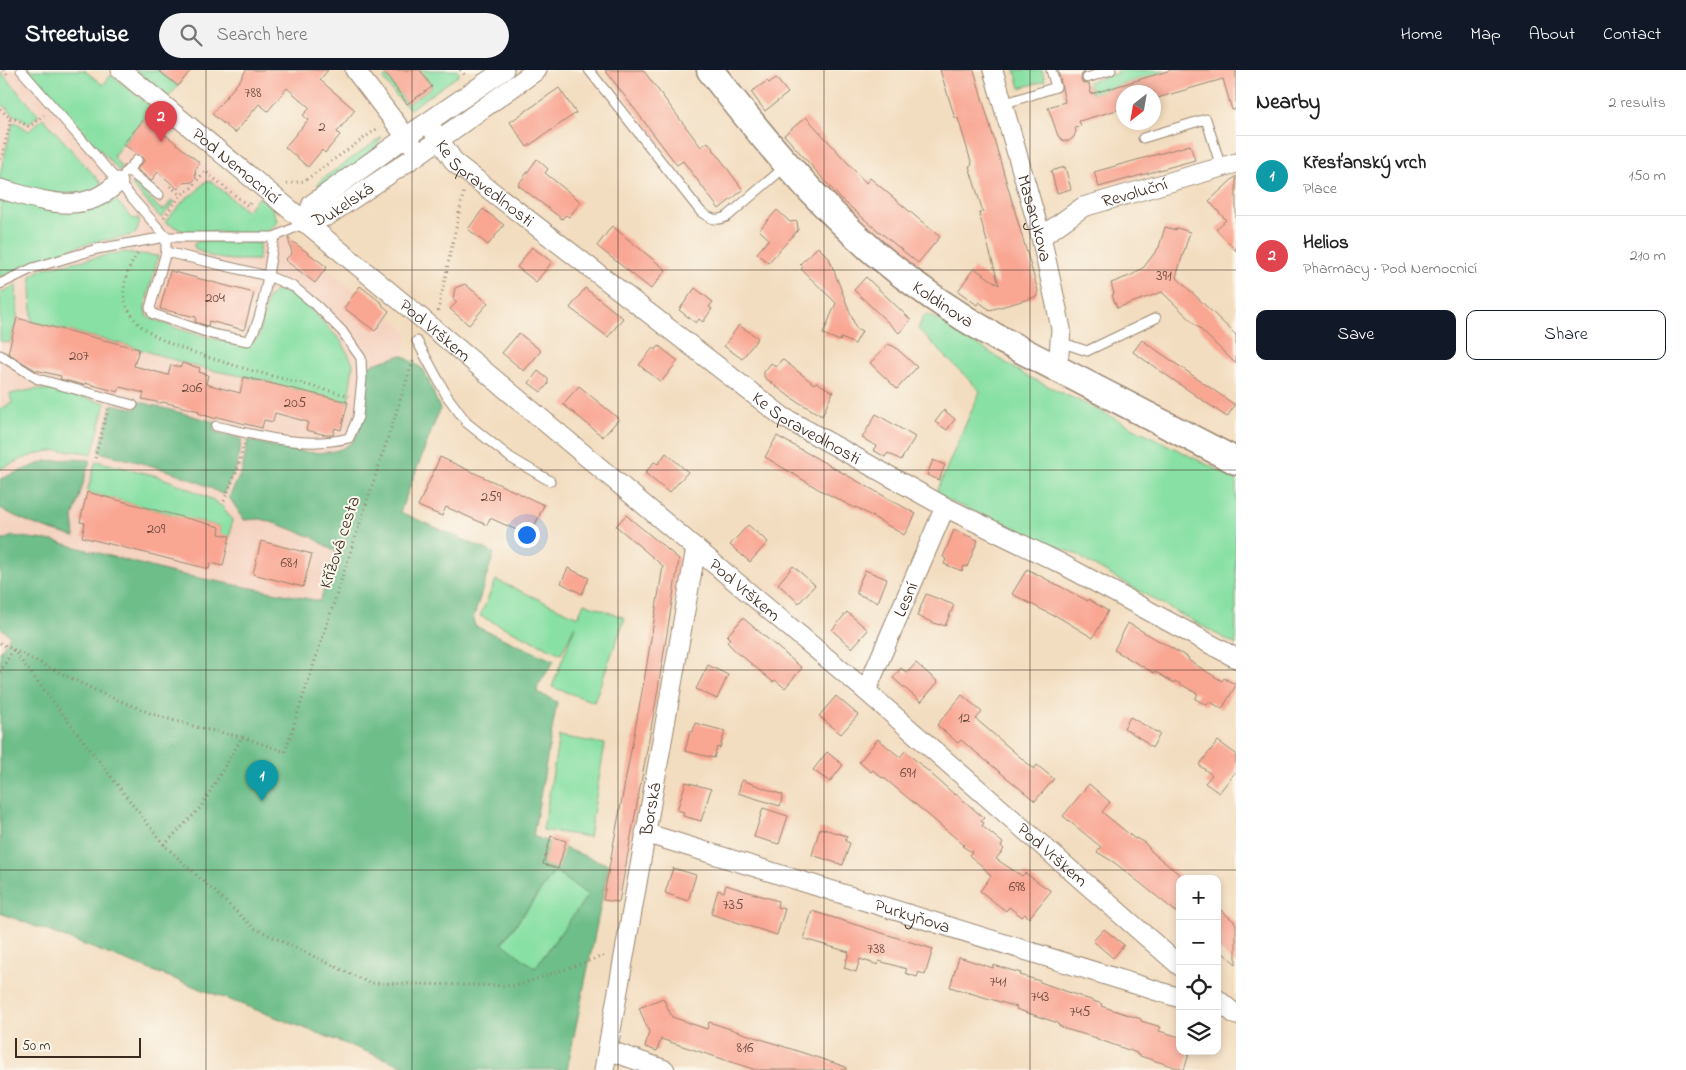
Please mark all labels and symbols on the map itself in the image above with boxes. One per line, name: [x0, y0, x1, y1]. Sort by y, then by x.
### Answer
house number: 788: [244, 82, 262, 104]
north arrow: [1116, 85, 1161, 130]
pin: 2: [145, 101, 177, 142]
house number: 2: [318, 116, 326, 138]
street label: Pod Nemocnicí: [185, 123, 285, 212]
street label: Ke Spravedlnosti: [428, 135, 539, 235]
street label: Masarykova: [1009, 172, 1057, 264]
street label: Revoluční: [1099, 172, 1171, 216]
street label: Dukelská: [308, 177, 380, 235]
house number: 391: [1156, 265, 1172, 287]
street label: Koldinova: [906, 275, 978, 336]
house number: 204: [205, 287, 225, 309]
street label: Pod Vrškem: [393, 294, 476, 369]
house number: 207: [69, 345, 89, 367]
house number: 206: [182, 377, 203, 399]
street label: Ke Spravedlnosti: [745, 386, 865, 473]
house number: 205: [284, 392, 307, 414]
house number: 259: [481, 486, 502, 508]
street label: Křížová cesta: [314, 493, 368, 592]
house number: 209: [147, 518, 166, 540]
your location: [514, 522, 540, 548]
house number: 681: [281, 552, 298, 574]
street label: Pod Vrškem: [702, 553, 785, 629]
street label: Lesní: [888, 578, 926, 622]
house number: 12: [958, 707, 971, 729]
pin: 1: [246, 760, 278, 801]
house number: 691: [900, 762, 916, 784]
street label: Borská: [634, 781, 669, 839]
street label: Pod Vrškem: [1010, 818, 1092, 894]
house number: 698: [1009, 876, 1026, 898]
house number: 735: [723, 894, 744, 916]
street label: Purkyňova: [871, 894, 953, 941]
house number: 738: [867, 938, 885, 960]
house number: 741: [989, 971, 1007, 993]
house number: 743: [1031, 986, 1049, 1008]
house number: 745: [1070, 1001, 1091, 1023]
scale bar: [15, 1035, 141, 1058]
house number: 816: [737, 1037, 754, 1059]

